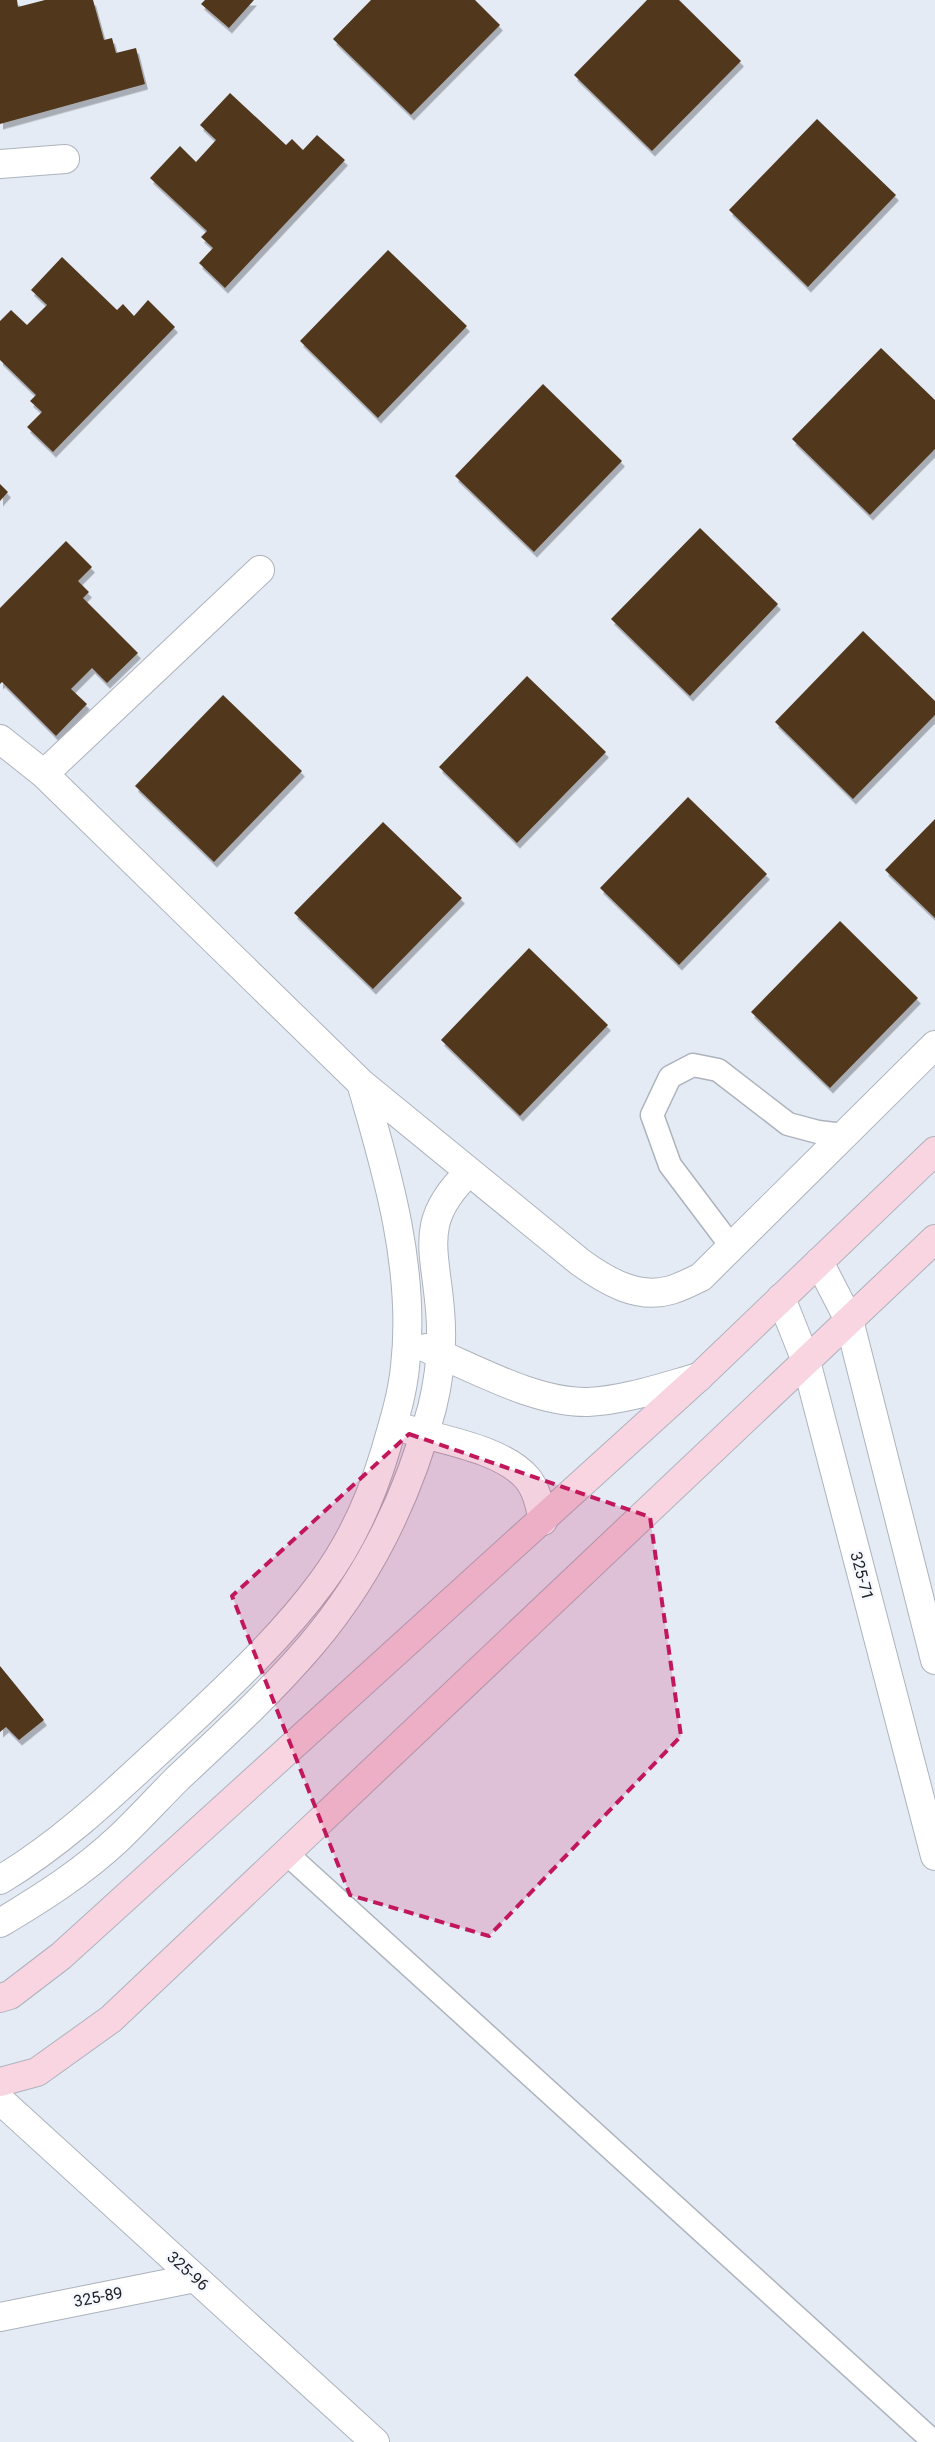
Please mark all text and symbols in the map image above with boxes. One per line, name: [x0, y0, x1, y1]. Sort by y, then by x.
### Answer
street label: 325-71: [846, 1550, 878, 1602]
street label: 325-96: [163, 2247, 213, 2295]
street label: 325-89: [72, 2283, 124, 2311]

